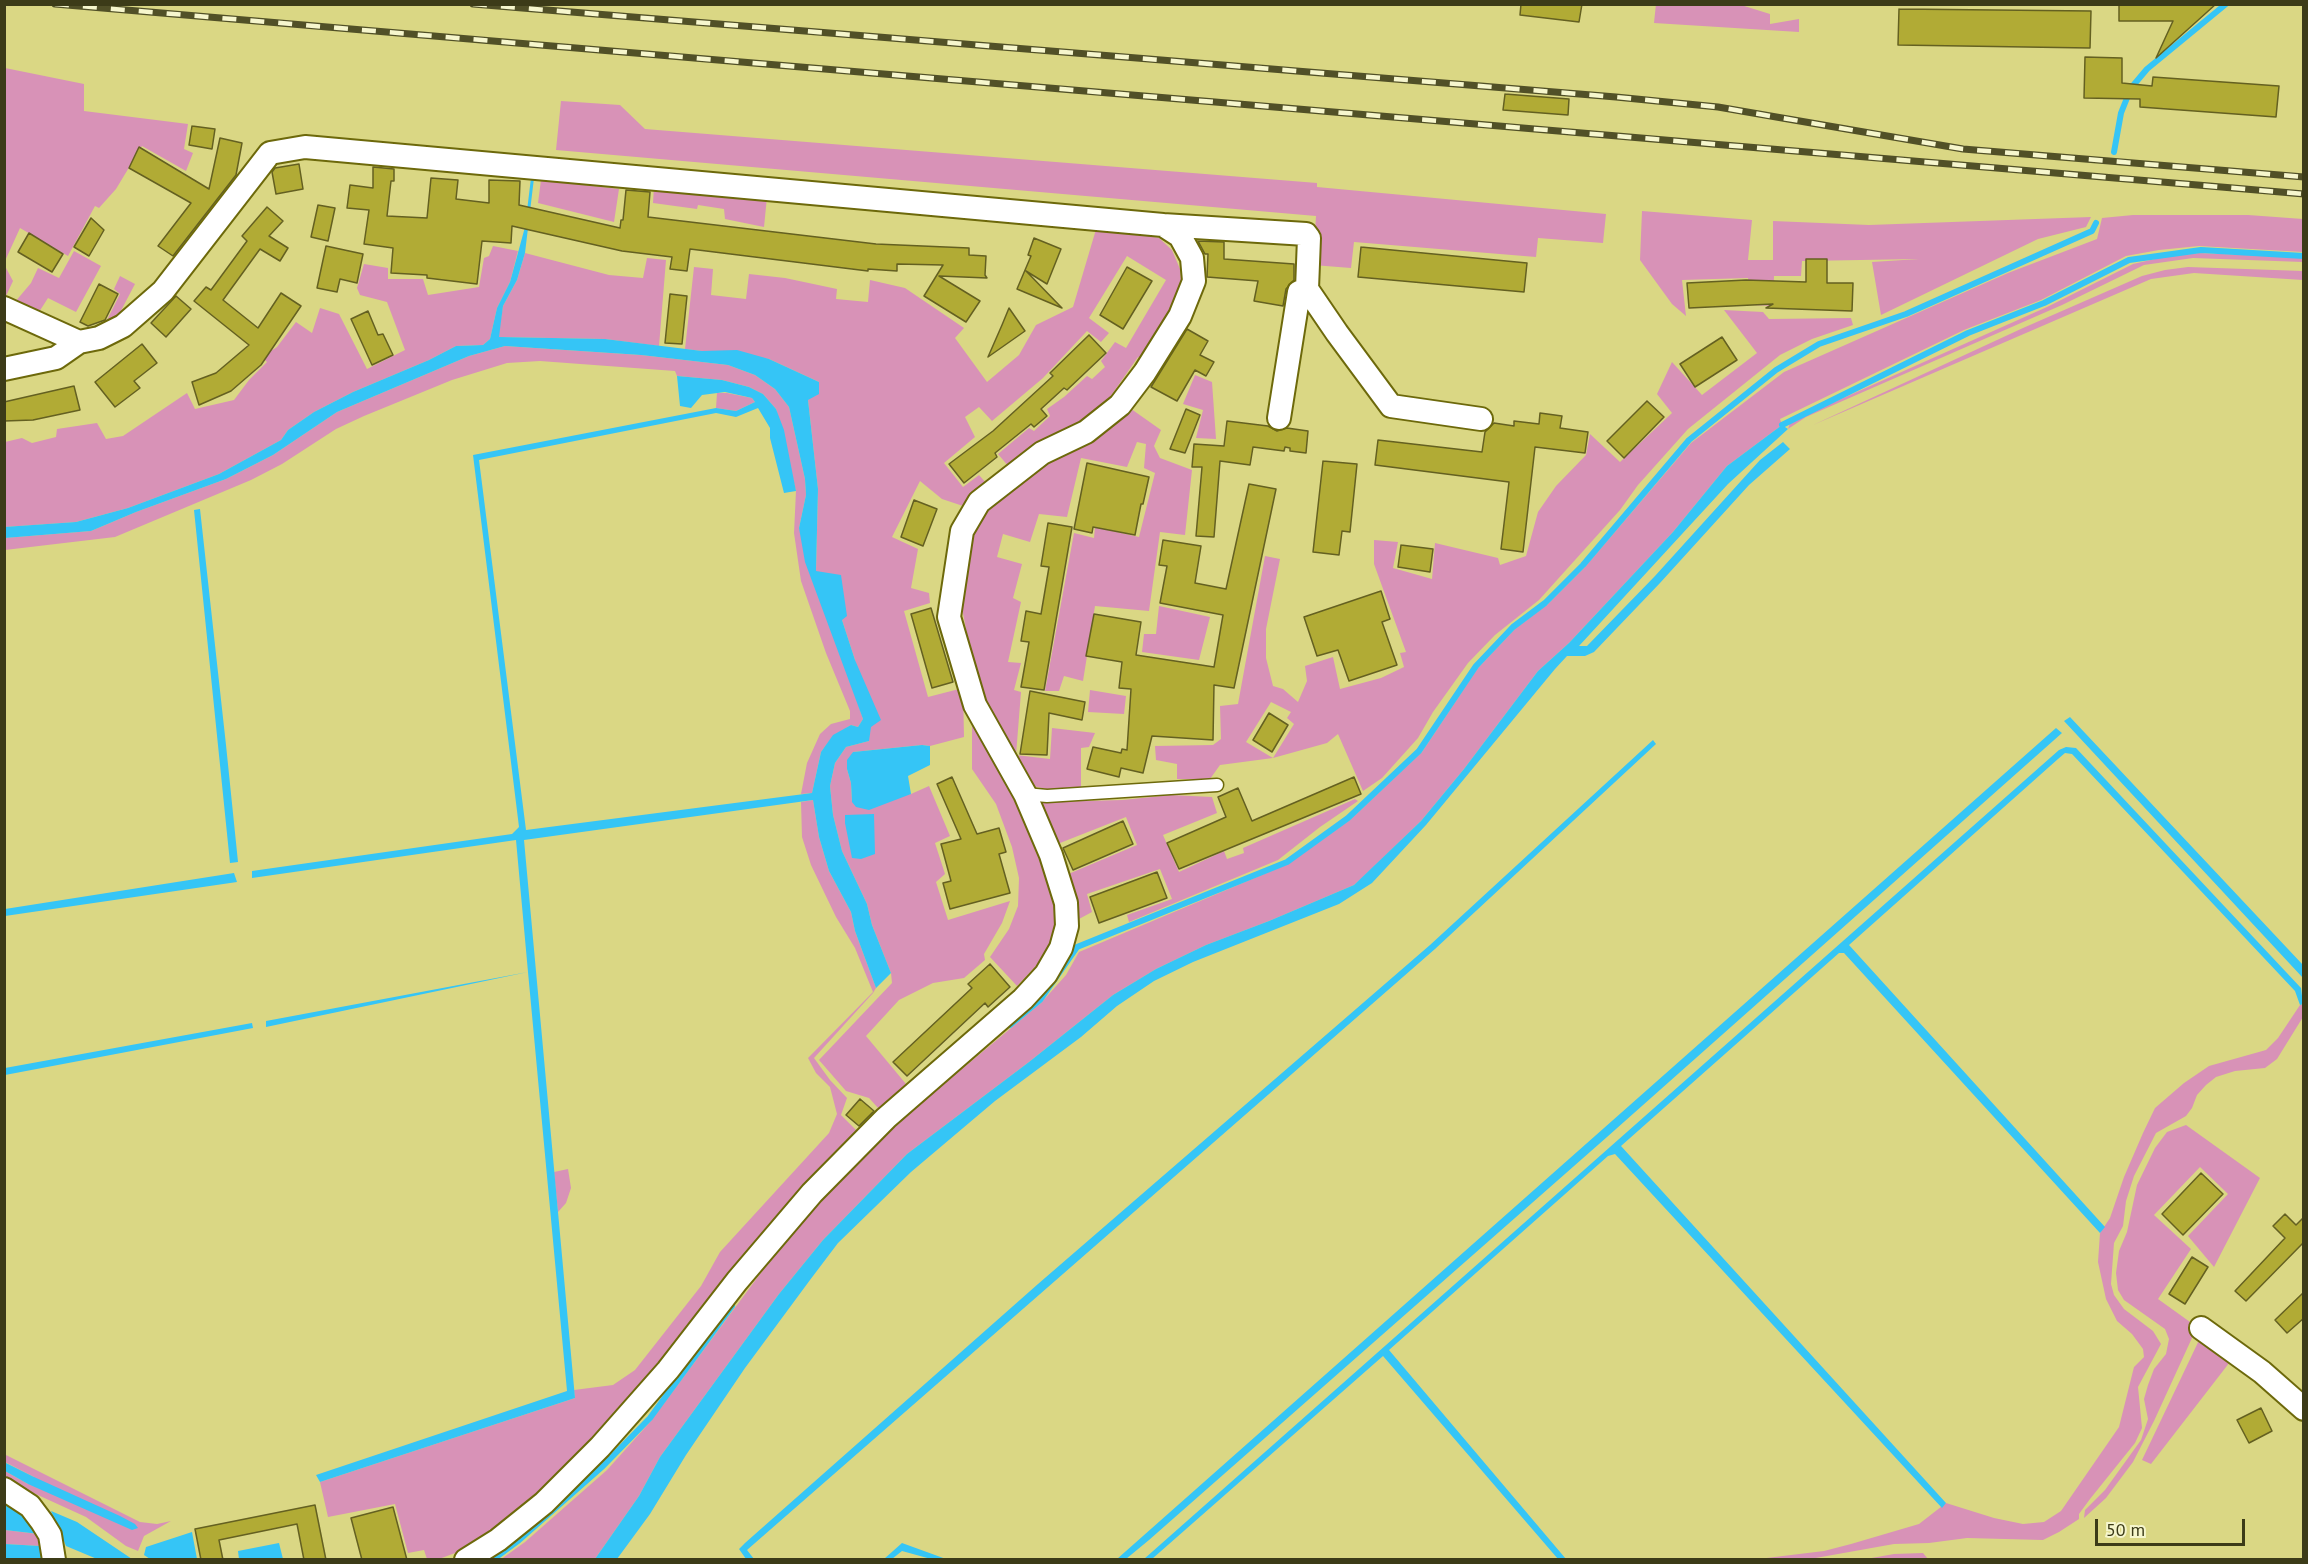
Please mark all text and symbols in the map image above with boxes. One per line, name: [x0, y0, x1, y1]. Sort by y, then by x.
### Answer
scale bar: [2098, 1507, 2248, 1545]
text: 50 m: [2106, 1518, 2145, 1541]

